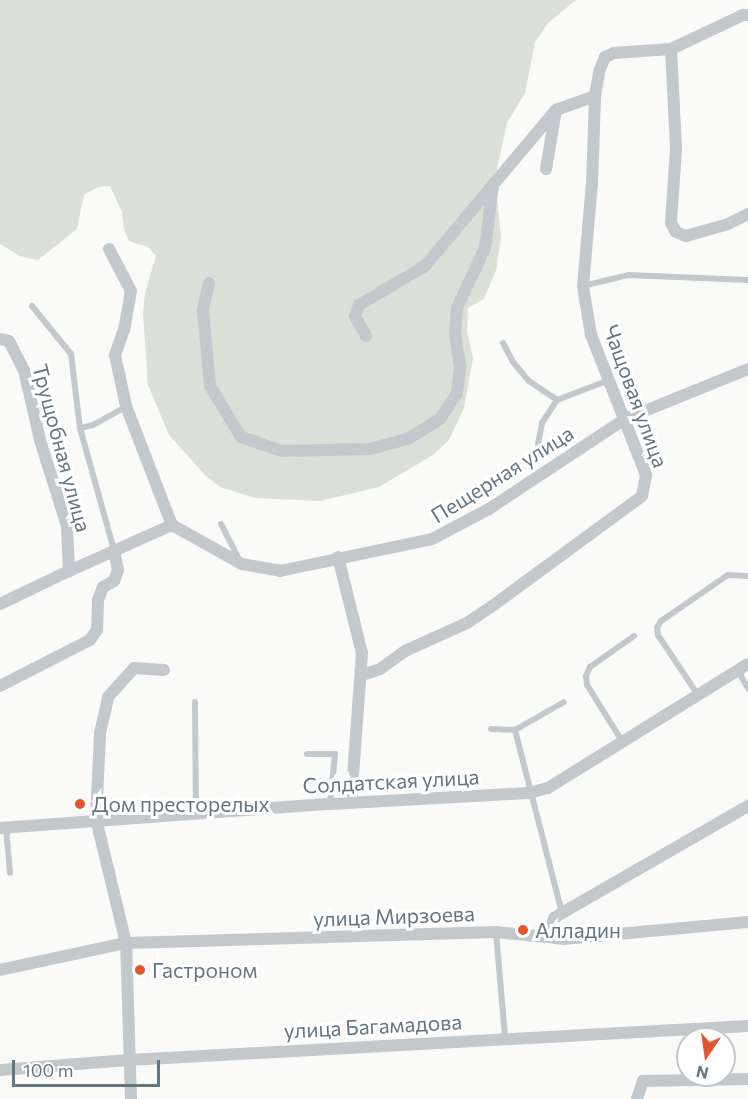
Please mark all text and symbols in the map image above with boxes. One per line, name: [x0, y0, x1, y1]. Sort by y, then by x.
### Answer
street label: Чащовая улица: [599, 321, 673, 471]
street label: Трущобная улица: [27, 361, 97, 535]
street label: Пещерная улица: [426, 420, 578, 528]
street label: Солдатская улица: [302, 764, 480, 798]
place label: Дом престорелых: [92, 791, 270, 817]
marker: Дом престорелых: [73, 797, 87, 811]
street label: улица Мирзоева: [313, 901, 475, 931]
place label: Алладин: [535, 917, 621, 943]
marker: Алладин: [516, 923, 530, 937]
place label: Гастроном: [152, 957, 257, 983]
marker: Гастроном: [133, 963, 147, 977]
street label: улица Багамадова: [283, 1009, 463, 1043]
north arrow: [676, 1027, 736, 1087]
scale bar: [15, 1048, 164, 1086]
text: 100 m: [23, 1059, 73, 1081]
text: N: [694, 1062, 710, 1084]

